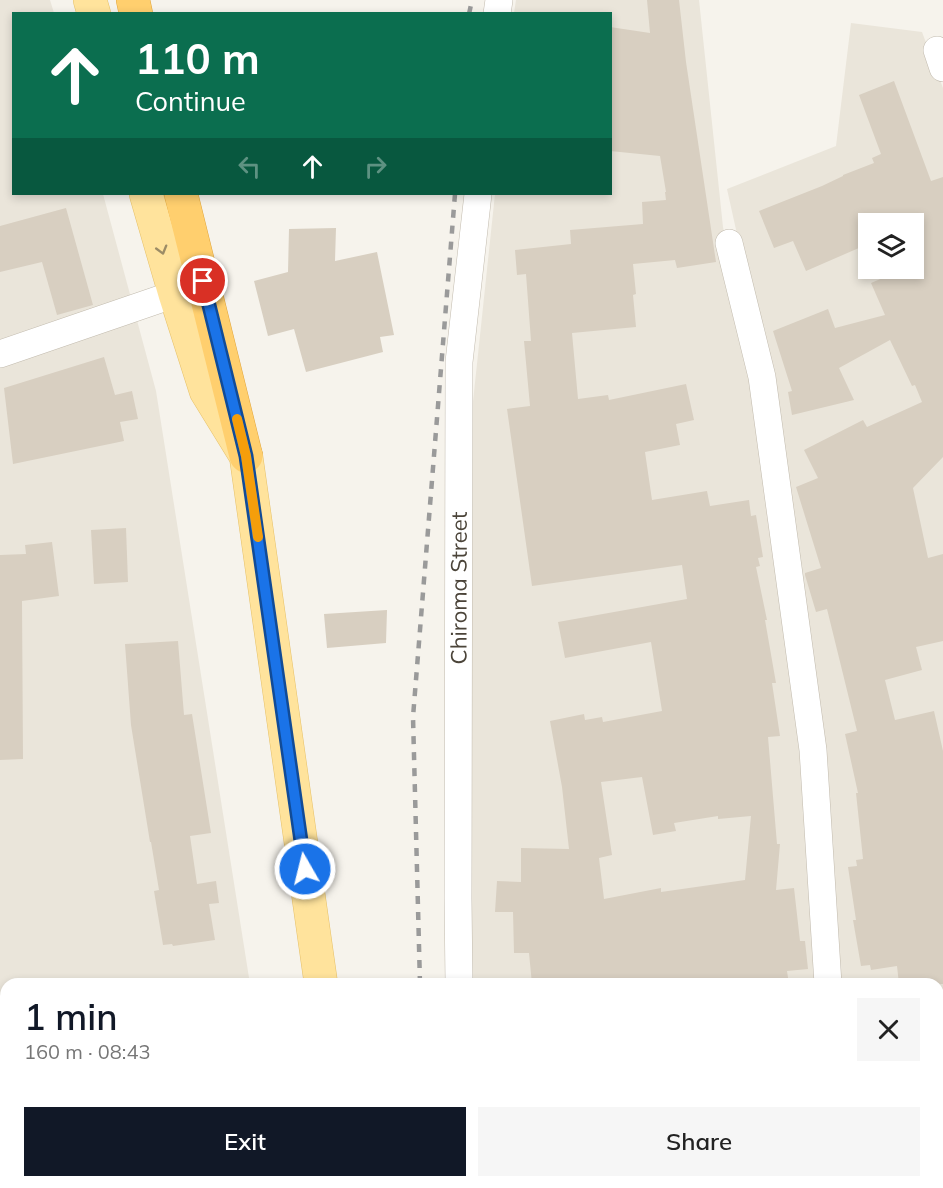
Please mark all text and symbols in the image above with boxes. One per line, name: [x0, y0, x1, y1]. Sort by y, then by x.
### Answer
text: 110 m: [135, 32, 260, 85]
icon: ahead: [36, 36, 114, 114]
text: Continue: [135, 84, 246, 118]
icon: left: [233, 150, 266, 183]
icon: ahead: [296, 150, 329, 183]
icon: right: [359, 150, 392, 183]
map controls: [858, 213, 924, 279]
button: layers: [858, 213, 924, 279]
one-way arrow: [155, 244, 167, 255]
pin: [177, 255, 228, 306]
icon: arrive: [186, 264, 219, 297]
street label: Chiroma Street: [444, 511, 473, 664]
position arrow: [273, 837, 337, 901]
text: 1 min: [24, 994, 118, 1039]
button: close: [857, 998, 920, 1061]
text: 160 m · 08:43: [24, 1039, 150, 1064]
button: Exit: [24, 1107, 466, 1176]
button: Share: [478, 1107, 920, 1176]

